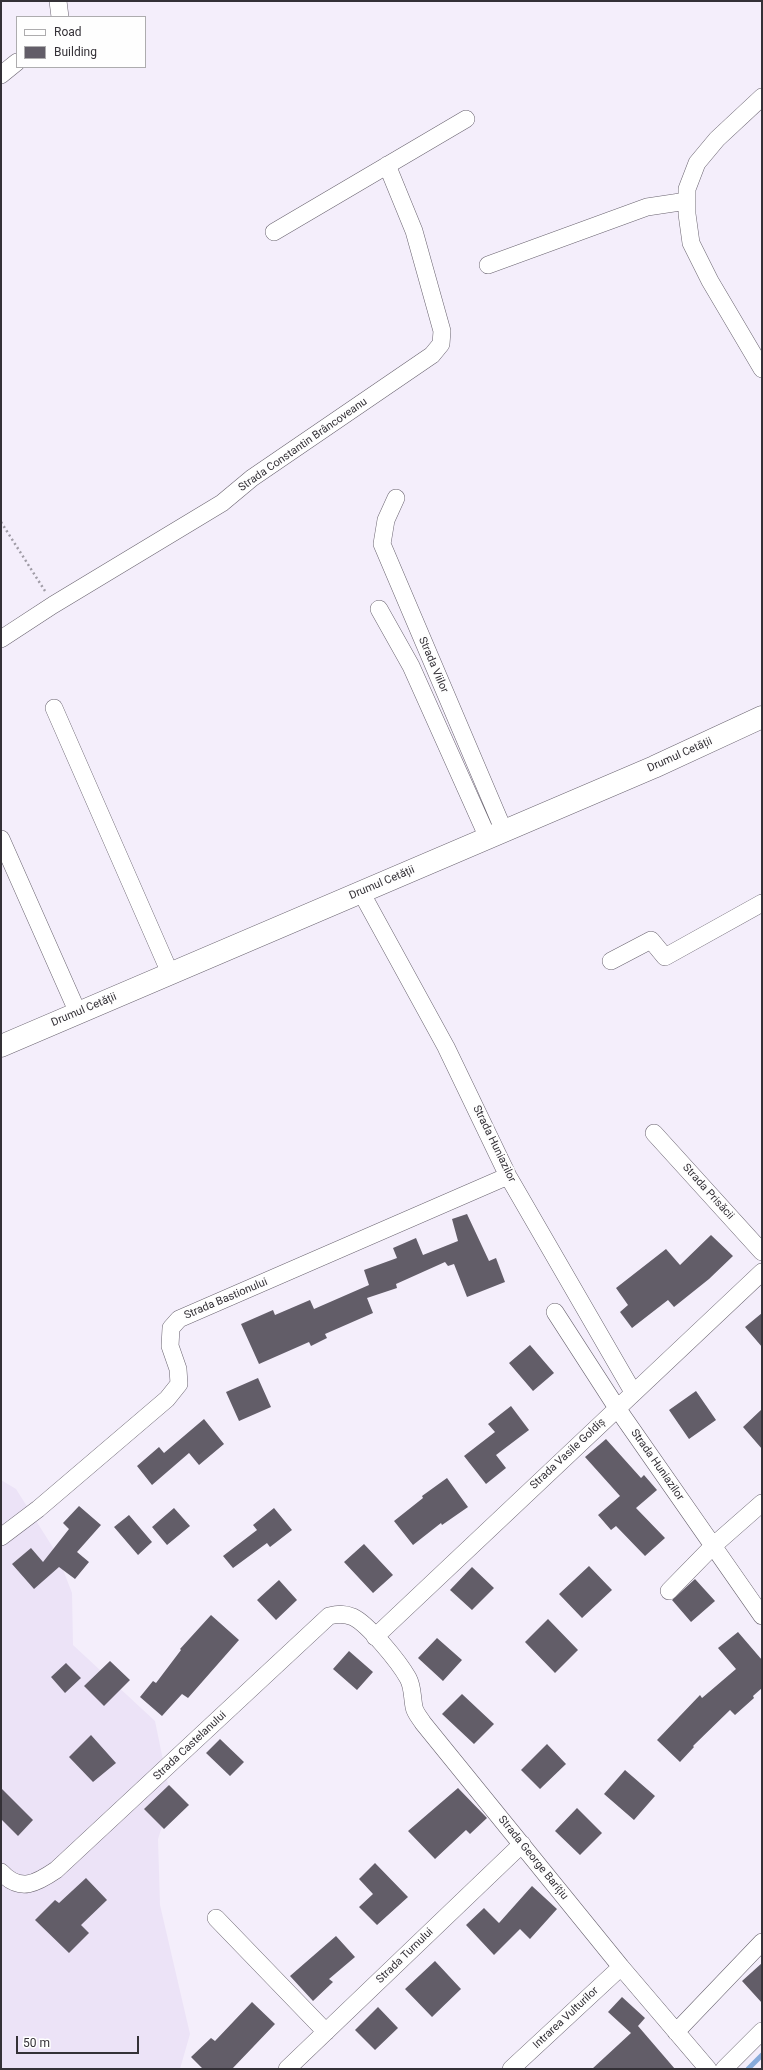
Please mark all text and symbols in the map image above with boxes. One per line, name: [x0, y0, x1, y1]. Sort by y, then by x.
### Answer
legend: [16, 16, 146, 68]
text: Road: [54, 25, 82, 39]
text: Building: [54, 45, 97, 59]
street label: Strada Constantin Brâncoveanu: [236, 395, 370, 495]
street label: Strada Viilor: [415, 635, 451, 695]
street label: Drumul Cetății: [646, 735, 714, 775]
street label: Drumul Cetății: [347, 863, 417, 903]
street label: Drumul Cetății: [49, 990, 119, 1030]
street label: Strada Huniazilor: [470, 1103, 518, 1185]
street label: Strada Prisăcii: [679, 1161, 737, 1223]
street label: Strada Bastionului: [182, 1276, 270, 1322]
street label: Strada Vasile Goldiș: [528, 1416, 608, 1492]
street label: Strada Huniazilor: [628, 1427, 686, 1503]
street label: Strada Castelanului: [151, 1709, 229, 1783]
street label: Strada George Barițiu: [495, 1813, 571, 1903]
street label: Strada Turnului: [374, 1926, 436, 1986]
street label: Intrarea Vulturilor: [531, 1984, 601, 2052]
scale bar: [18, 2028, 141, 2054]
text: 50 m: [23, 2036, 50, 2050]

